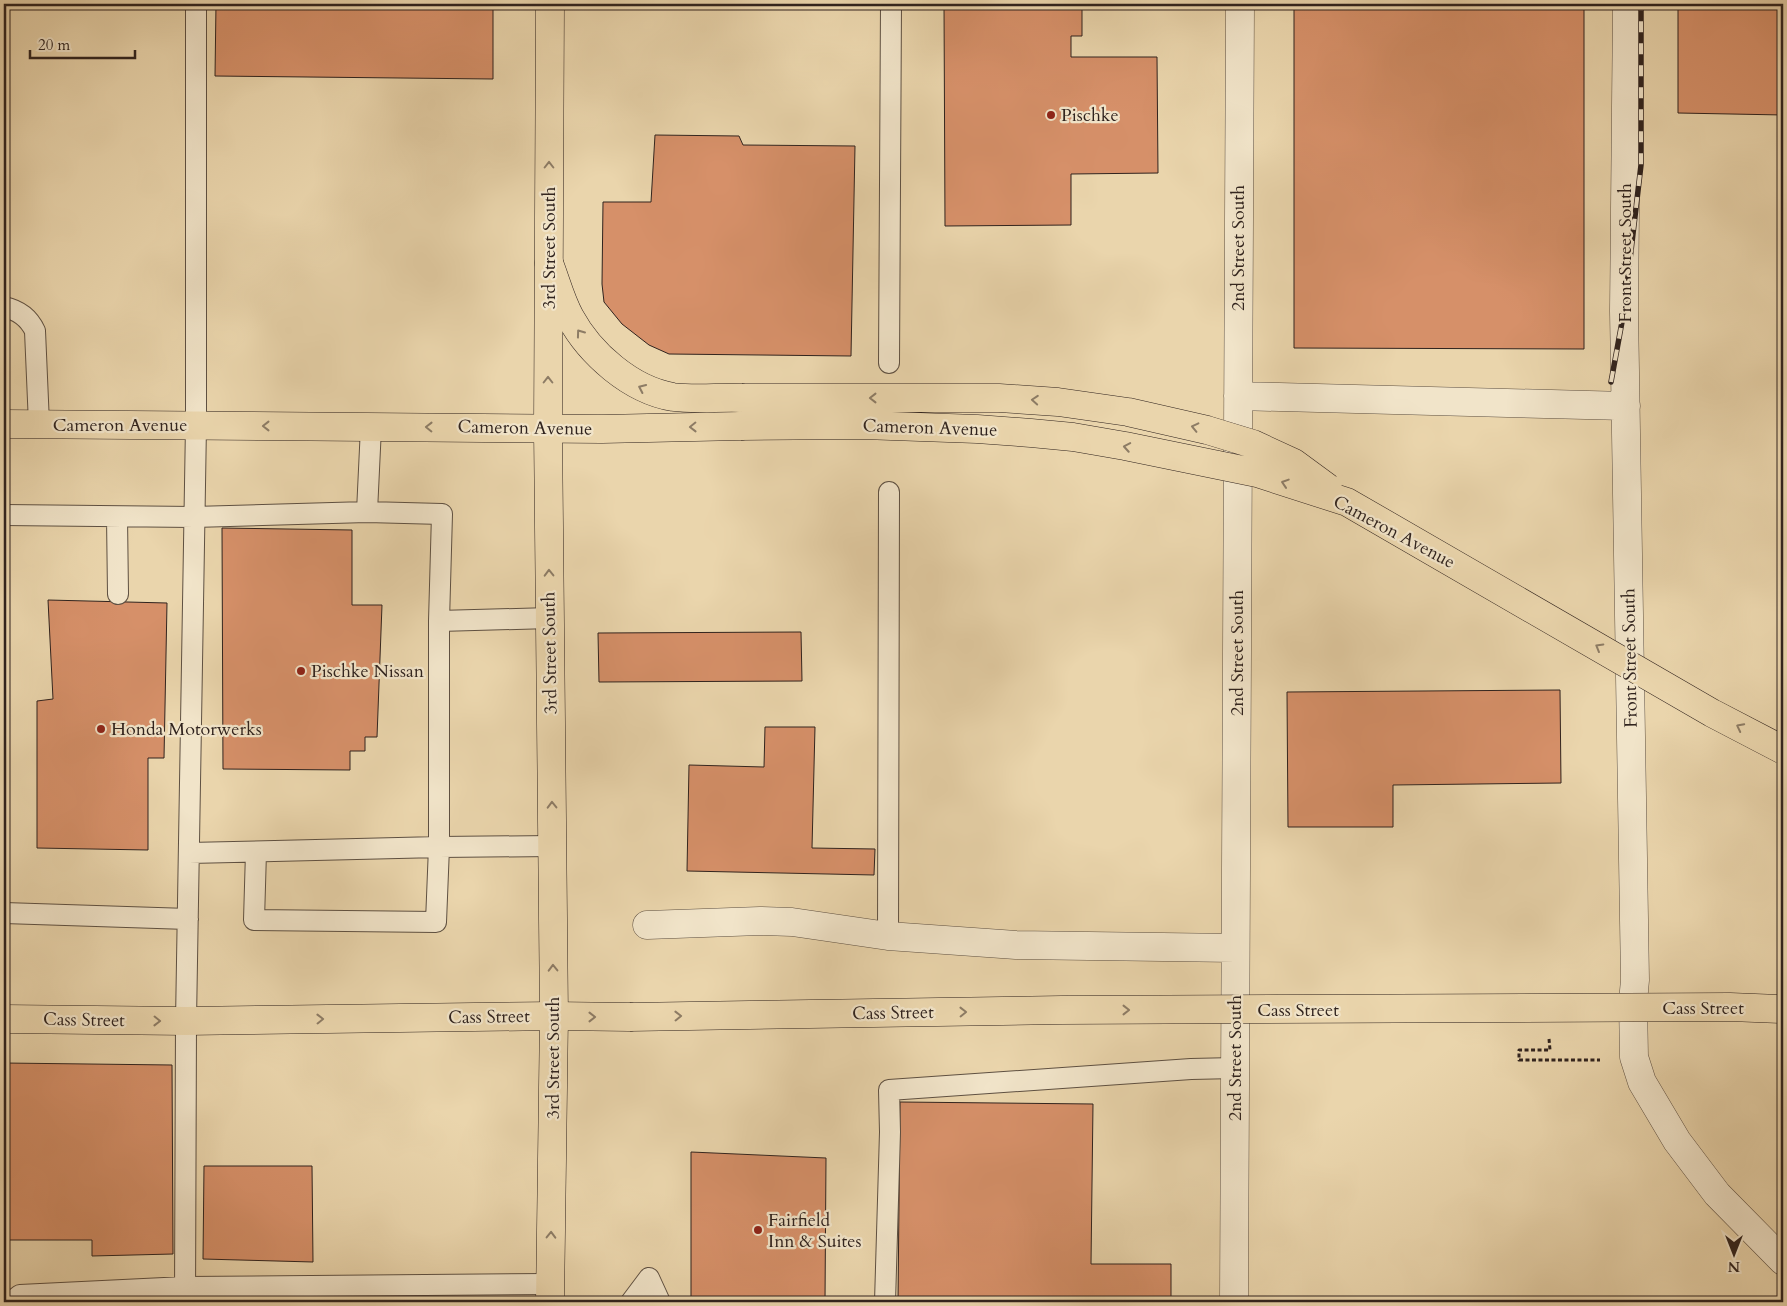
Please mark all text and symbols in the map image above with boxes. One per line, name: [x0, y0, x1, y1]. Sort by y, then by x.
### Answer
scale bar: [30, 28, 135, 60]
text: 20 m: [38, 35, 70, 55]
place label: Pischke: [1061, 103, 1119, 128]
marker: Pischke: [1045, 109, 1057, 121]
one-way arrow: [544, 161, 554, 168]
street label: Front Street South: [1613, 183, 1638, 323]
street label: 2nd Street South: [1226, 185, 1251, 311]
street label: 3rd Street South: [537, 187, 562, 309]
one-way arrow: [578, 330, 586, 339]
one-way arrow: [543, 376, 553, 384]
one-way arrow: [638, 383, 647, 394]
one-way arrow: [868, 393, 876, 403]
one-way arrow: [1031, 395, 1039, 406]
street label: Cameron Avenue: [53, 413, 187, 438]
street label: Cameron Avenue: [862, 413, 998, 443]
street label: Cameron Avenue: [457, 414, 593, 442]
one-way arrow: [262, 421, 270, 431]
one-way arrow: [425, 422, 433, 433]
one-way arrow: [688, 422, 696, 432]
one-way arrow: [1191, 422, 1200, 433]
one-way arrow: [1123, 442, 1132, 452]
one-way arrow: [1282, 478, 1290, 488]
street label: Cameron Avenue: [1329, 489, 1459, 575]
one-way arrow: [544, 568, 554, 576]
street label: Front Street South: [1616, 588, 1644, 728]
street label: 2nd Street South: [1225, 590, 1250, 716]
street label: 3rd Street South: [536, 591, 564, 714]
one-way arrow: [1595, 644, 1604, 654]
place label: Pischke Nissan: [311, 659, 425, 684]
marker: Pischke Nissan: [295, 665, 307, 677]
place label: Honda Motorwerks: [111, 717, 262, 742]
marker: Honda Motorwerks: [95, 723, 107, 735]
one-way arrow: [1736, 723, 1745, 733]
one-way arrow: [546, 801, 557, 809]
one-way arrow: [548, 963, 558, 971]
street label: 2nd Street South: [1223, 995, 1248, 1121]
street label: Cass Street: [1662, 996, 1744, 1021]
street label: 3rd Street South: [541, 997, 566, 1119]
street label: Cass Street: [1257, 998, 1339, 1023]
street label: Cass Street: [852, 1000, 934, 1026]
street label: Cass Street: [448, 1004, 530, 1030]
one-way arrow: [1122, 1005, 1130, 1015]
street label: Cass Street: [43, 1007, 125, 1033]
one-way arrow: [960, 1007, 968, 1017]
one-way arrow: [675, 1011, 683, 1021]
one-way arrow: [588, 1012, 596, 1022]
one-way arrow: [316, 1014, 324, 1024]
one-way arrow: [154, 1016, 162, 1026]
place label: Fairfield Inn & Suites: [768, 1208, 862, 1254]
marker: Fairfield Inn & Suites: [752, 1224, 764, 1236]
north arrow: [1710, 1228, 1760, 1278]
one-way arrow: [546, 1231, 557, 1239]
text: N: [1728, 1257, 1740, 1276]

